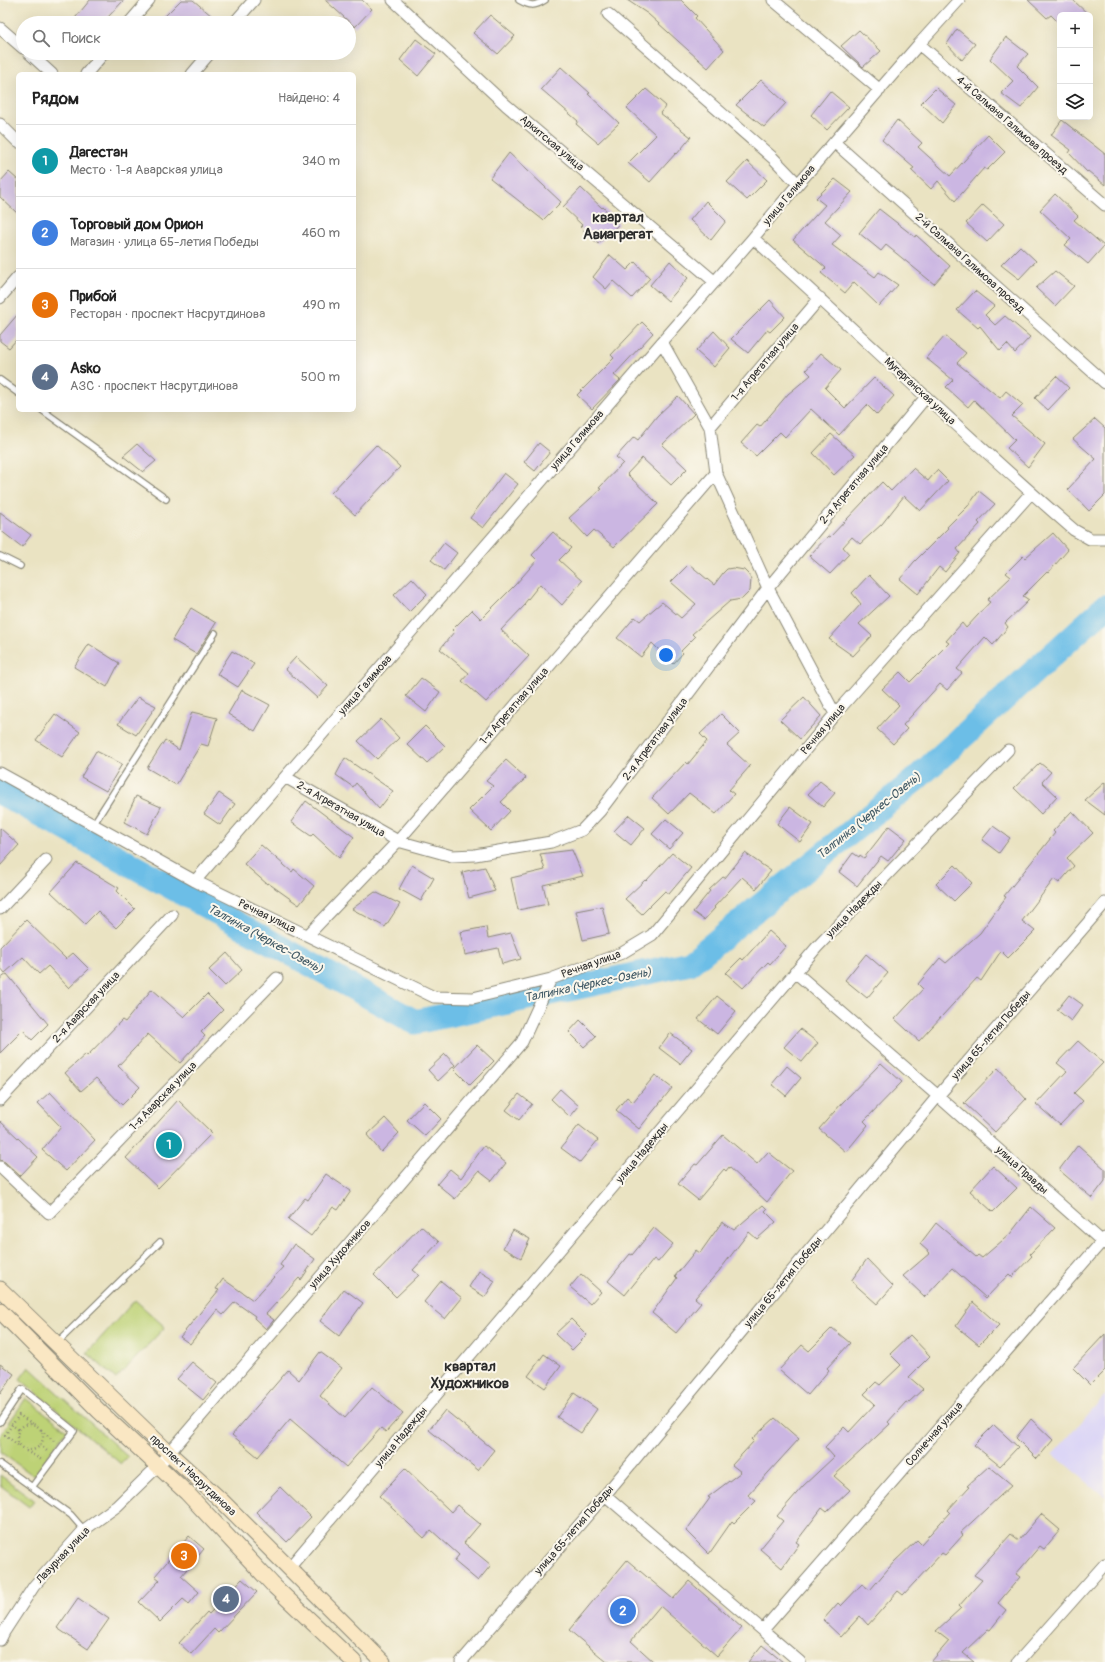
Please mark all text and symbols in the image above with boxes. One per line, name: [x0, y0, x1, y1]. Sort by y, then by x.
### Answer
map controls: [1057, 12, 1093, 120]
button: +: [1057, 12, 1093, 48]
search box: [16, 16, 356, 60]
icon: search: [30, 27, 52, 49]
text: Поиск: [62, 29, 101, 48]
button: −: [1057, 48, 1093, 84]
street label: 4-й Салмана Галимова проезд: [954, 73, 1071, 177]
button: layers: [1057, 84, 1093, 120]
text: Рядом: [32, 88, 79, 109]
text: Найдено: 4: [278, 90, 340, 106]
street label: Аркитская улица: [517, 112, 587, 174]
text: Дагестан: [70, 143, 128, 162]
text: 1: [42, 153, 48, 169]
text: 340 m: [302, 153, 340, 169]
text: Место · 1-я Аварская улица: [70, 162, 223, 178]
street label: улица Галимова: [759, 162, 818, 228]
district label: квартал Авиагрегат: [583, 208, 653, 244]
street label: 2-й Салмана Галимова проезд: [913, 210, 1028, 316]
text: Торговый дом Орион: [70, 215, 203, 234]
text: 2: [41, 225, 49, 241]
text: 460 m: [302, 225, 340, 241]
text: Магазин · улица 65-летия Победы: [70, 234, 259, 250]
text: Прибой: [70, 287, 117, 306]
text: 3: [41, 297, 49, 313]
text: 490 m: [303, 297, 340, 313]
text: Ресторан · проспект Насрутдинова: [70, 306, 265, 322]
street label: 1-я Агрегатная улица: [729, 320, 801, 404]
street label: Мугерганская улица: [882, 355, 958, 427]
text: Asko: [70, 359, 101, 378]
text: 4: [41, 369, 49, 385]
text: 500 m: [301, 369, 340, 385]
text: АЗС · проспект Насрутдинова: [70, 378, 238, 394]
street label: улица Галимова: [547, 408, 606, 473]
street label: 2-я Агрегатная улица: [817, 442, 891, 526]
your location: [656, 645, 676, 665]
street label: улица Галимова: [335, 653, 394, 718]
street label: 1-я Агрегатная улица: [477, 665, 551, 747]
street label: 2-я Агрегатная улица: [620, 695, 690, 783]
street label: Речная улица: [798, 701, 848, 757]
water label: Талгинка (Черкес-Озень): [814, 769, 924, 863]
street label: 2-я Агрегатная улица: [295, 778, 387, 840]
street label: улица Надежды: [823, 878, 885, 941]
street label: Речная улица: [236, 897, 298, 935]
water label: Талгинка (Черкес-Озень): [205, 901, 325, 977]
street label: Речная улица: [560, 947, 622, 981]
water label: Талгинка (Черкес-Озень): [523, 964, 653, 1006]
street label: 2-я Аварская улица: [50, 969, 122, 1045]
street label: улица 65-летия Победы: [948, 988, 1033, 1083]
street label: 1-я Аварская улица: [127, 1059, 199, 1133]
street label: улица Надежды: [612, 1120, 671, 1187]
pin: 1: [156, 1130, 182, 1160]
street label: улица Правды: [992, 1142, 1051, 1197]
street label: улица Художников: [306, 1217, 374, 1292]
street label: улица 65-летия Победы: [741, 1234, 825, 1331]
district label: квартал Художников: [431, 1357, 509, 1393]
street label: Солнечная улица: [903, 1399, 965, 1469]
street label: улица Надежды: [371, 1404, 430, 1471]
street label: проспект Насрутдинова: [147, 1432, 239, 1518]
street label: улица 65-летия Победы: [531, 1483, 616, 1578]
street label: Лазурная улица: [33, 1524, 92, 1587]
pin: 3: [171, 1541, 197, 1571]
pin: 4: [213, 1584, 239, 1614]
pin: 2: [610, 1596, 636, 1626]

